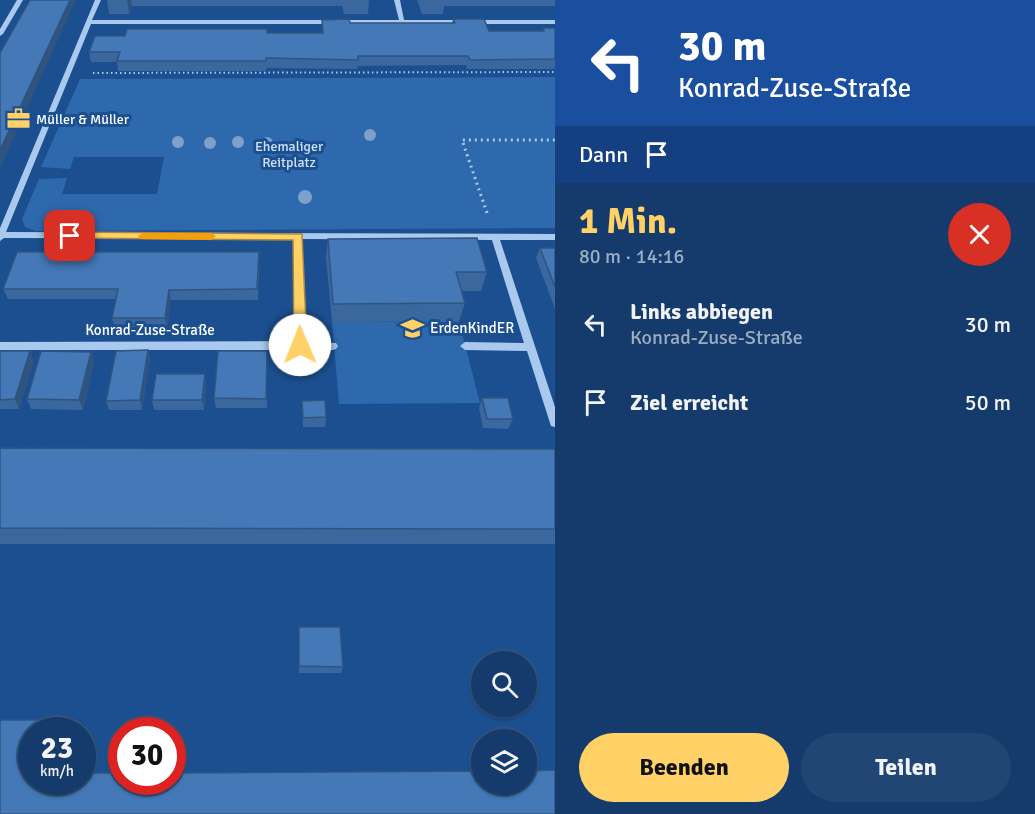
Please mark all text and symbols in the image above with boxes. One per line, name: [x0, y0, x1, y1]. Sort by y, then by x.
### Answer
text: 30 m: [678, 21, 767, 72]
icon: left: [579, 24, 657, 102]
text: Konrad-Zuse-Straße: [678, 72, 911, 105]
office icon: Müller & Müller: [5, 106, 31, 132]
place label: Müller & Müller: [36, 111, 130, 128]
park label: Ehemaliger Reitplatz: [255, 138, 324, 171]
icon: arrive: [640, 138, 673, 171]
text: Dann: [579, 141, 628, 168]
text: 1 Min.: [579, 199, 677, 244]
button: close: [948, 203, 1011, 266]
pin: [44, 210, 95, 261]
icon: arrive: [53, 219, 86, 252]
text: 80 m · 14:16: [579, 244, 684, 269]
text: Links abbiegen: [630, 298, 773, 325]
icon: left: [579, 308, 612, 341]
text: 30 m: [965, 311, 1011, 338]
position arrow: [268, 313, 332, 377]
school or university icon: ErdenKindER: [399, 315, 425, 341]
place label: ErdenKindER: [430, 319, 514, 337]
street label: Konrad-Zuse-Straße: [85, 321, 215, 339]
text: Konrad-Zuse-Straße: [630, 325, 803, 350]
icon: arrive: [579, 386, 612, 419]
text: Ziel erreicht: [630, 389, 748, 416]
text: 50 m: [965, 389, 1011, 416]
map controls: [471, 651, 537, 795]
button: search: [471, 651, 537, 717]
speed limit sign: 30: [108, 717, 186, 795]
button: layers: [471, 729, 537, 795]
text: 23: [41, 730, 73, 767]
button: Beenden: [579, 733, 789, 802]
button: Teilen: [801, 733, 1011, 802]
text: km/h: [40, 762, 74, 780]

